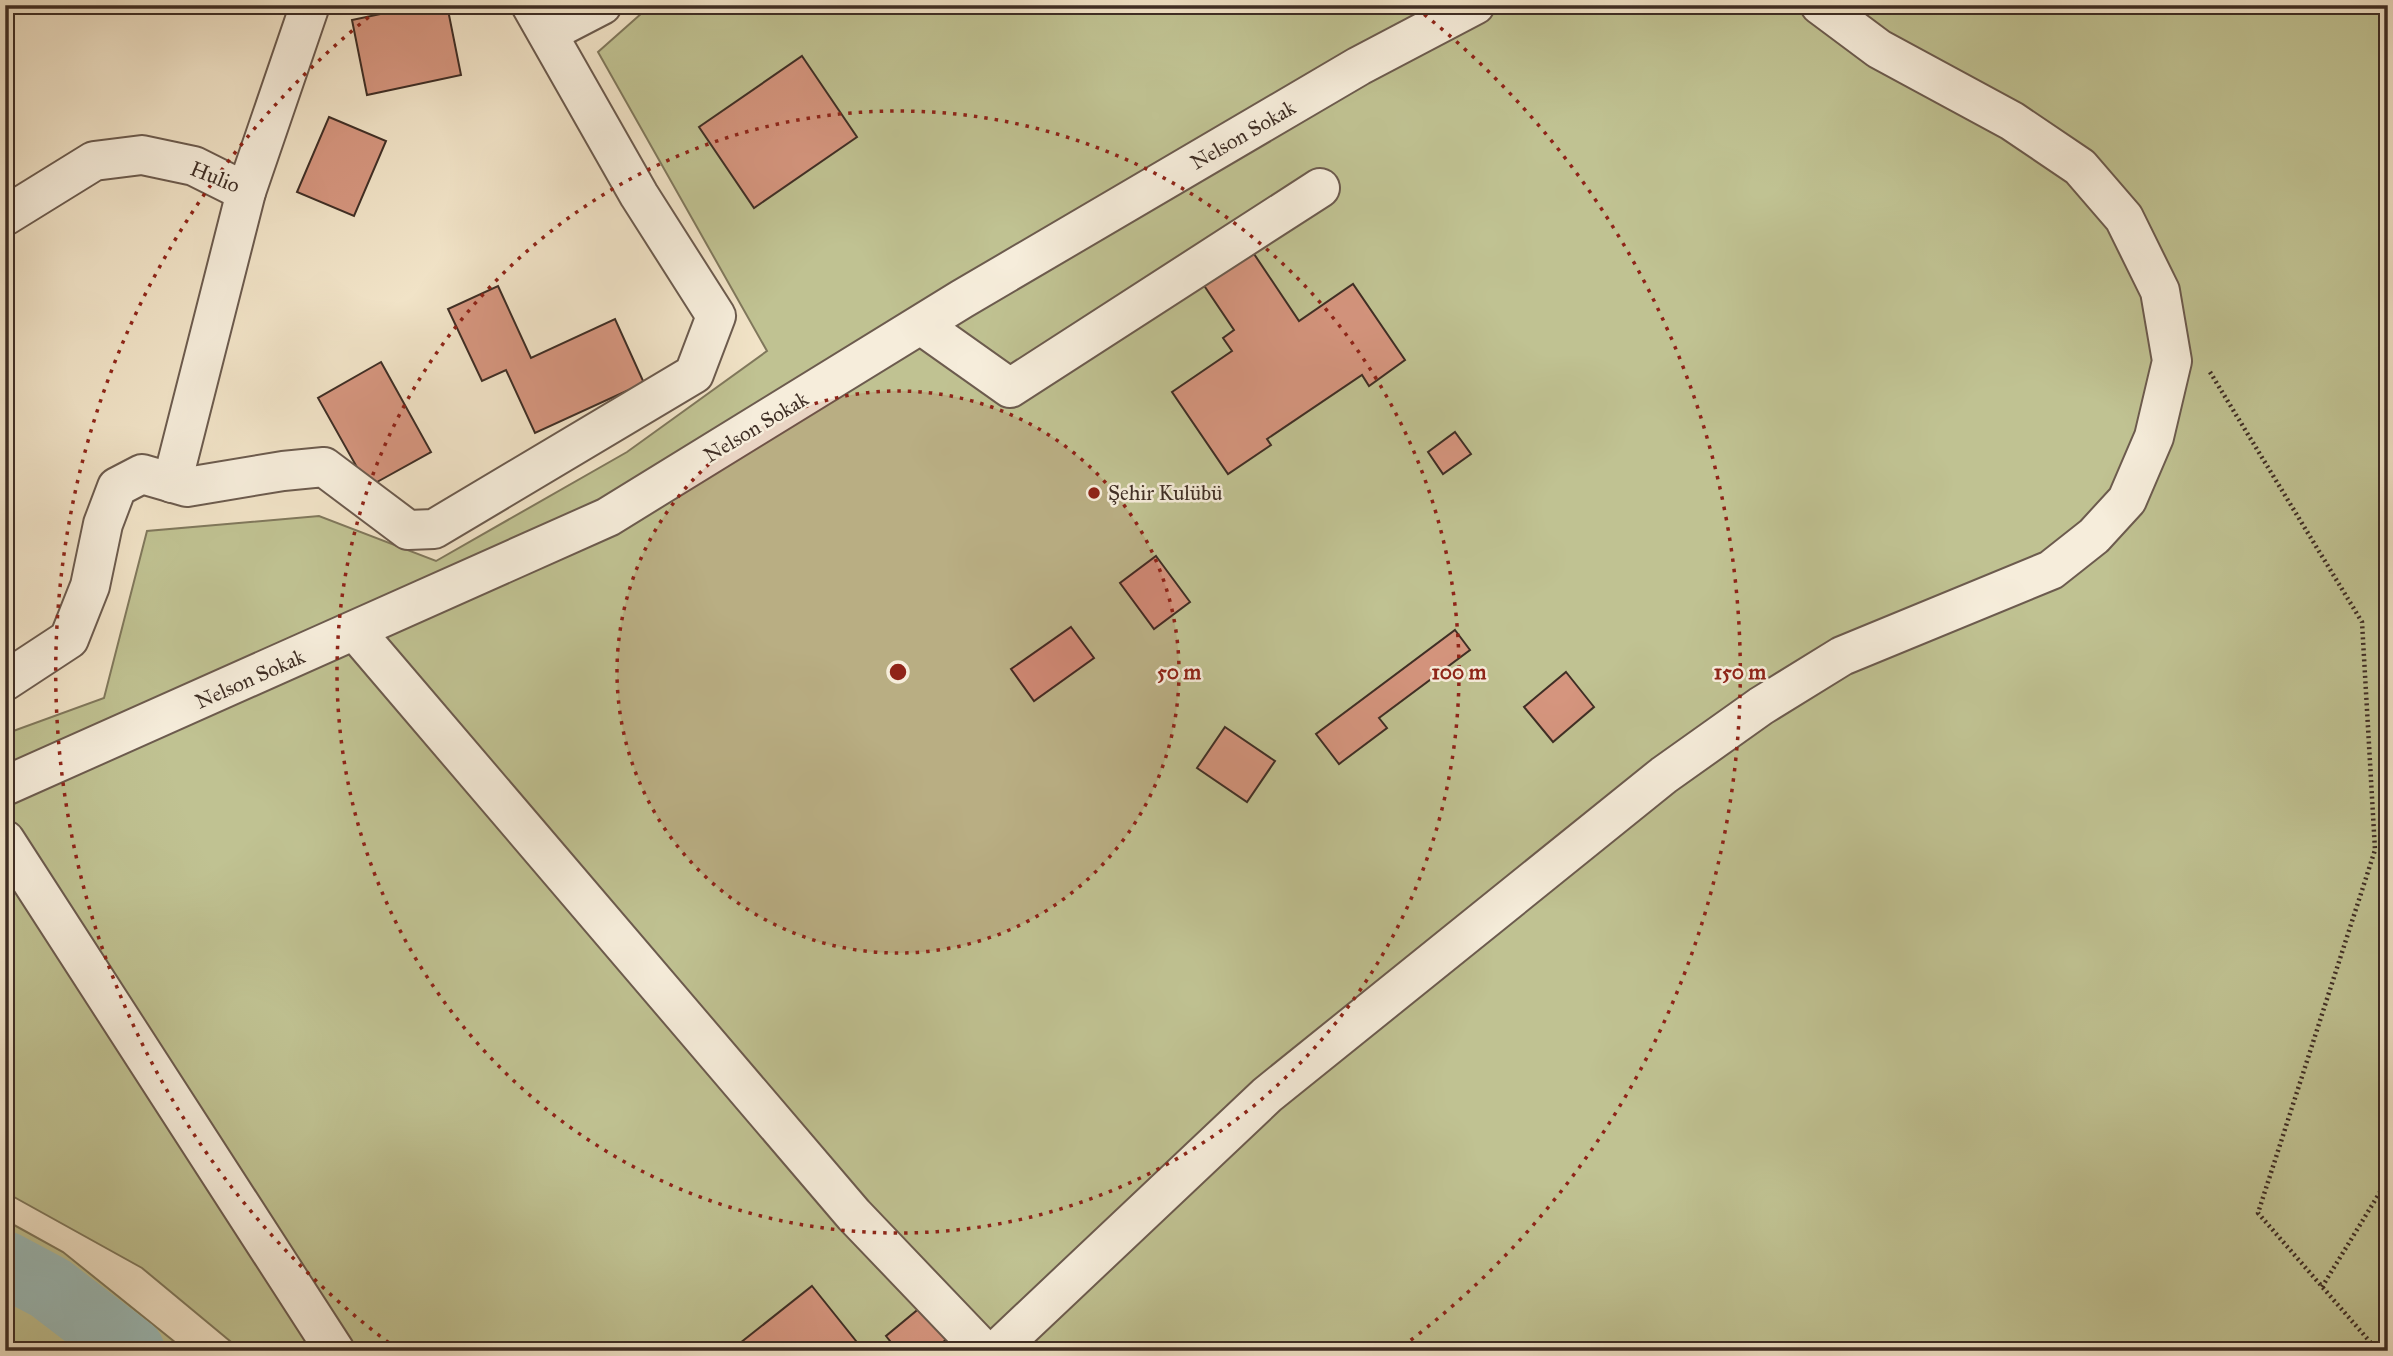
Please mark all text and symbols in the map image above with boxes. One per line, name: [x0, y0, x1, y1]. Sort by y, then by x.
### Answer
street label: Nelson Sokak: [1186, 94, 1300, 176]
street label: Hulio: [186, 155, 244, 199]
street label: Nelson Sokak: [699, 386, 813, 468]
place label: Şehir Kulübü: [1108, 480, 1222, 506]
marker: Şehir Kulübü: [1086, 485, 1102, 501]
street label: Nelson Sokak: [191, 643, 309, 715]
text: 50 m: [1157, 659, 1201, 685]
text: 100 m: [1432, 659, 1487, 685]
text: 150 m: [1714, 659, 1766, 685]
centre of rings: [886, 660, 910, 684]

